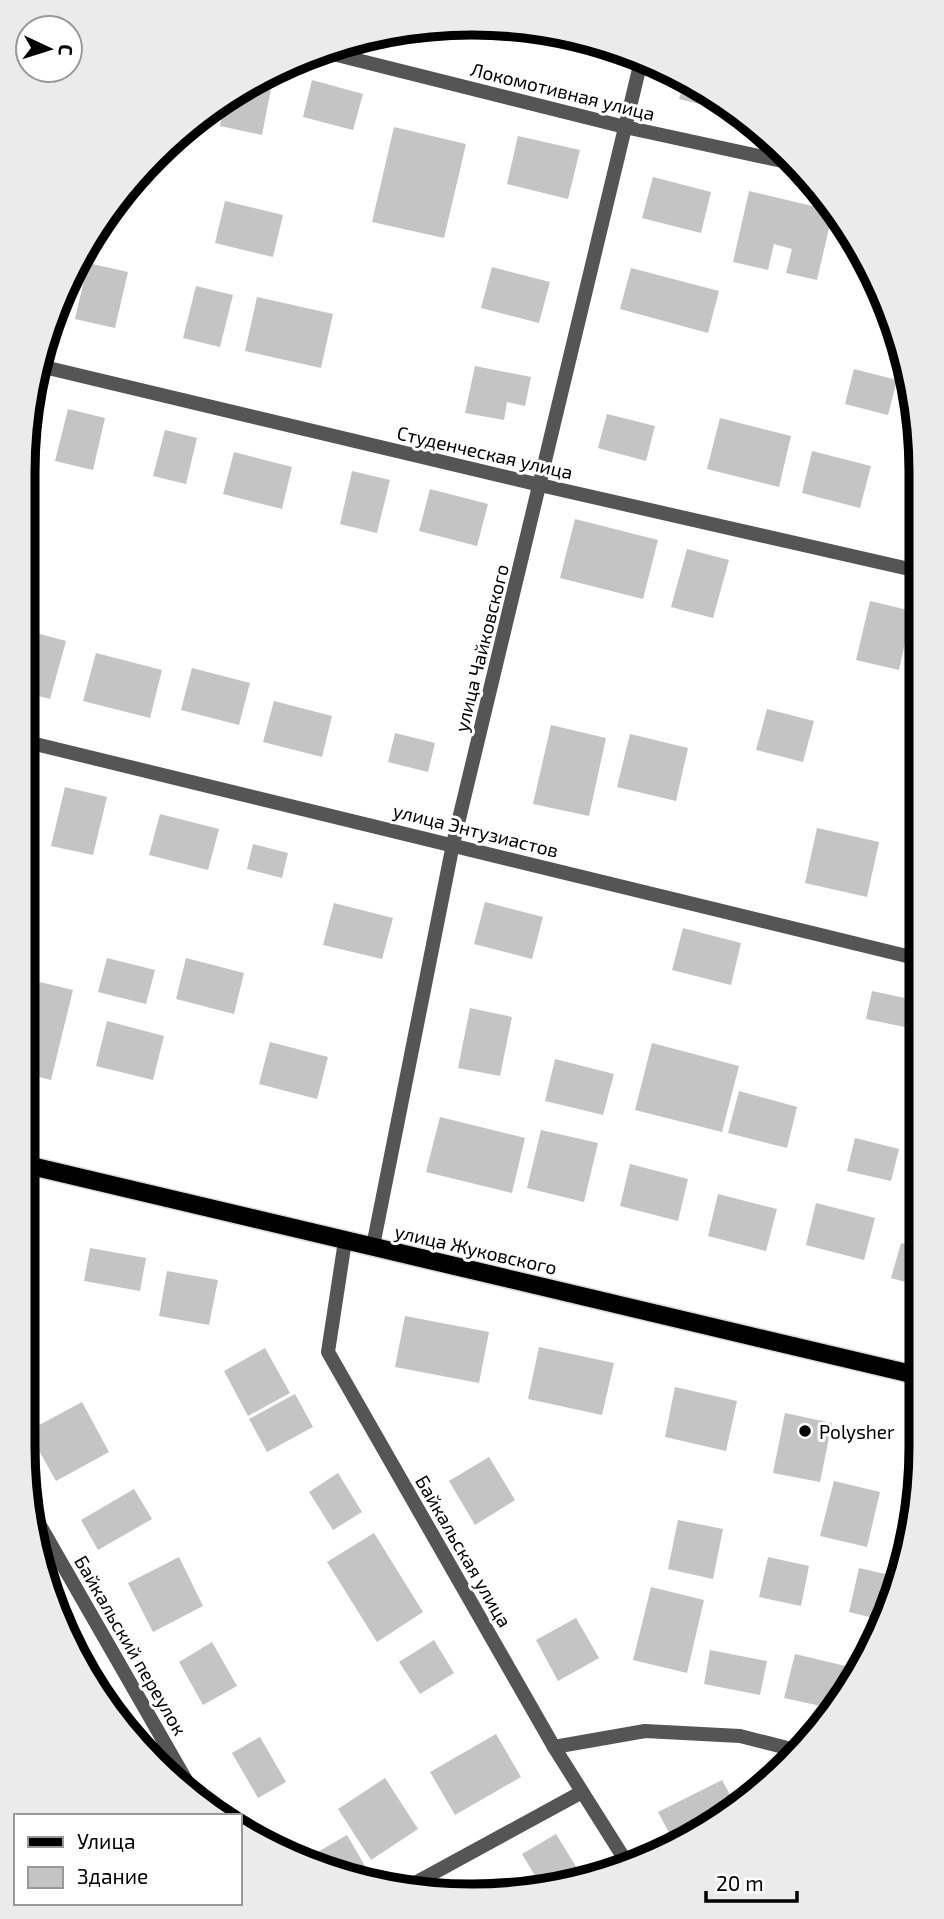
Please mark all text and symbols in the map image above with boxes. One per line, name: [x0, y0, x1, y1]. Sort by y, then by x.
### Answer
north arrow: [14, 14, 84, 84]
text: С: [55, 44, 78, 57]
street label: Локомотивная улица: [468, 57, 658, 126]
street label: Студенческая улица: [395, 421, 575, 484]
street label: улица Чайковского: [449, 562, 514, 734]
street label: улица Энтузиастов: [391, 798, 561, 863]
street label: улица Жуковского: [392, 1219, 559, 1280]
place label: Polysher: [819, 1420, 895, 1443]
marker: Polysher: [797, 1423, 813, 1439]
street label: Байкальская улица: [410, 1471, 517, 1632]
street label: Байкальский переулок: [69, 1551, 192, 1740]
legend: [14, 1814, 242, 1905]
text: Улица: [77, 1828, 136, 1853]
scale bar: [706, 1860, 797, 1904]
text: Здание: [77, 1863, 148, 1888]
text: 20 m: [716, 1870, 764, 1895]

